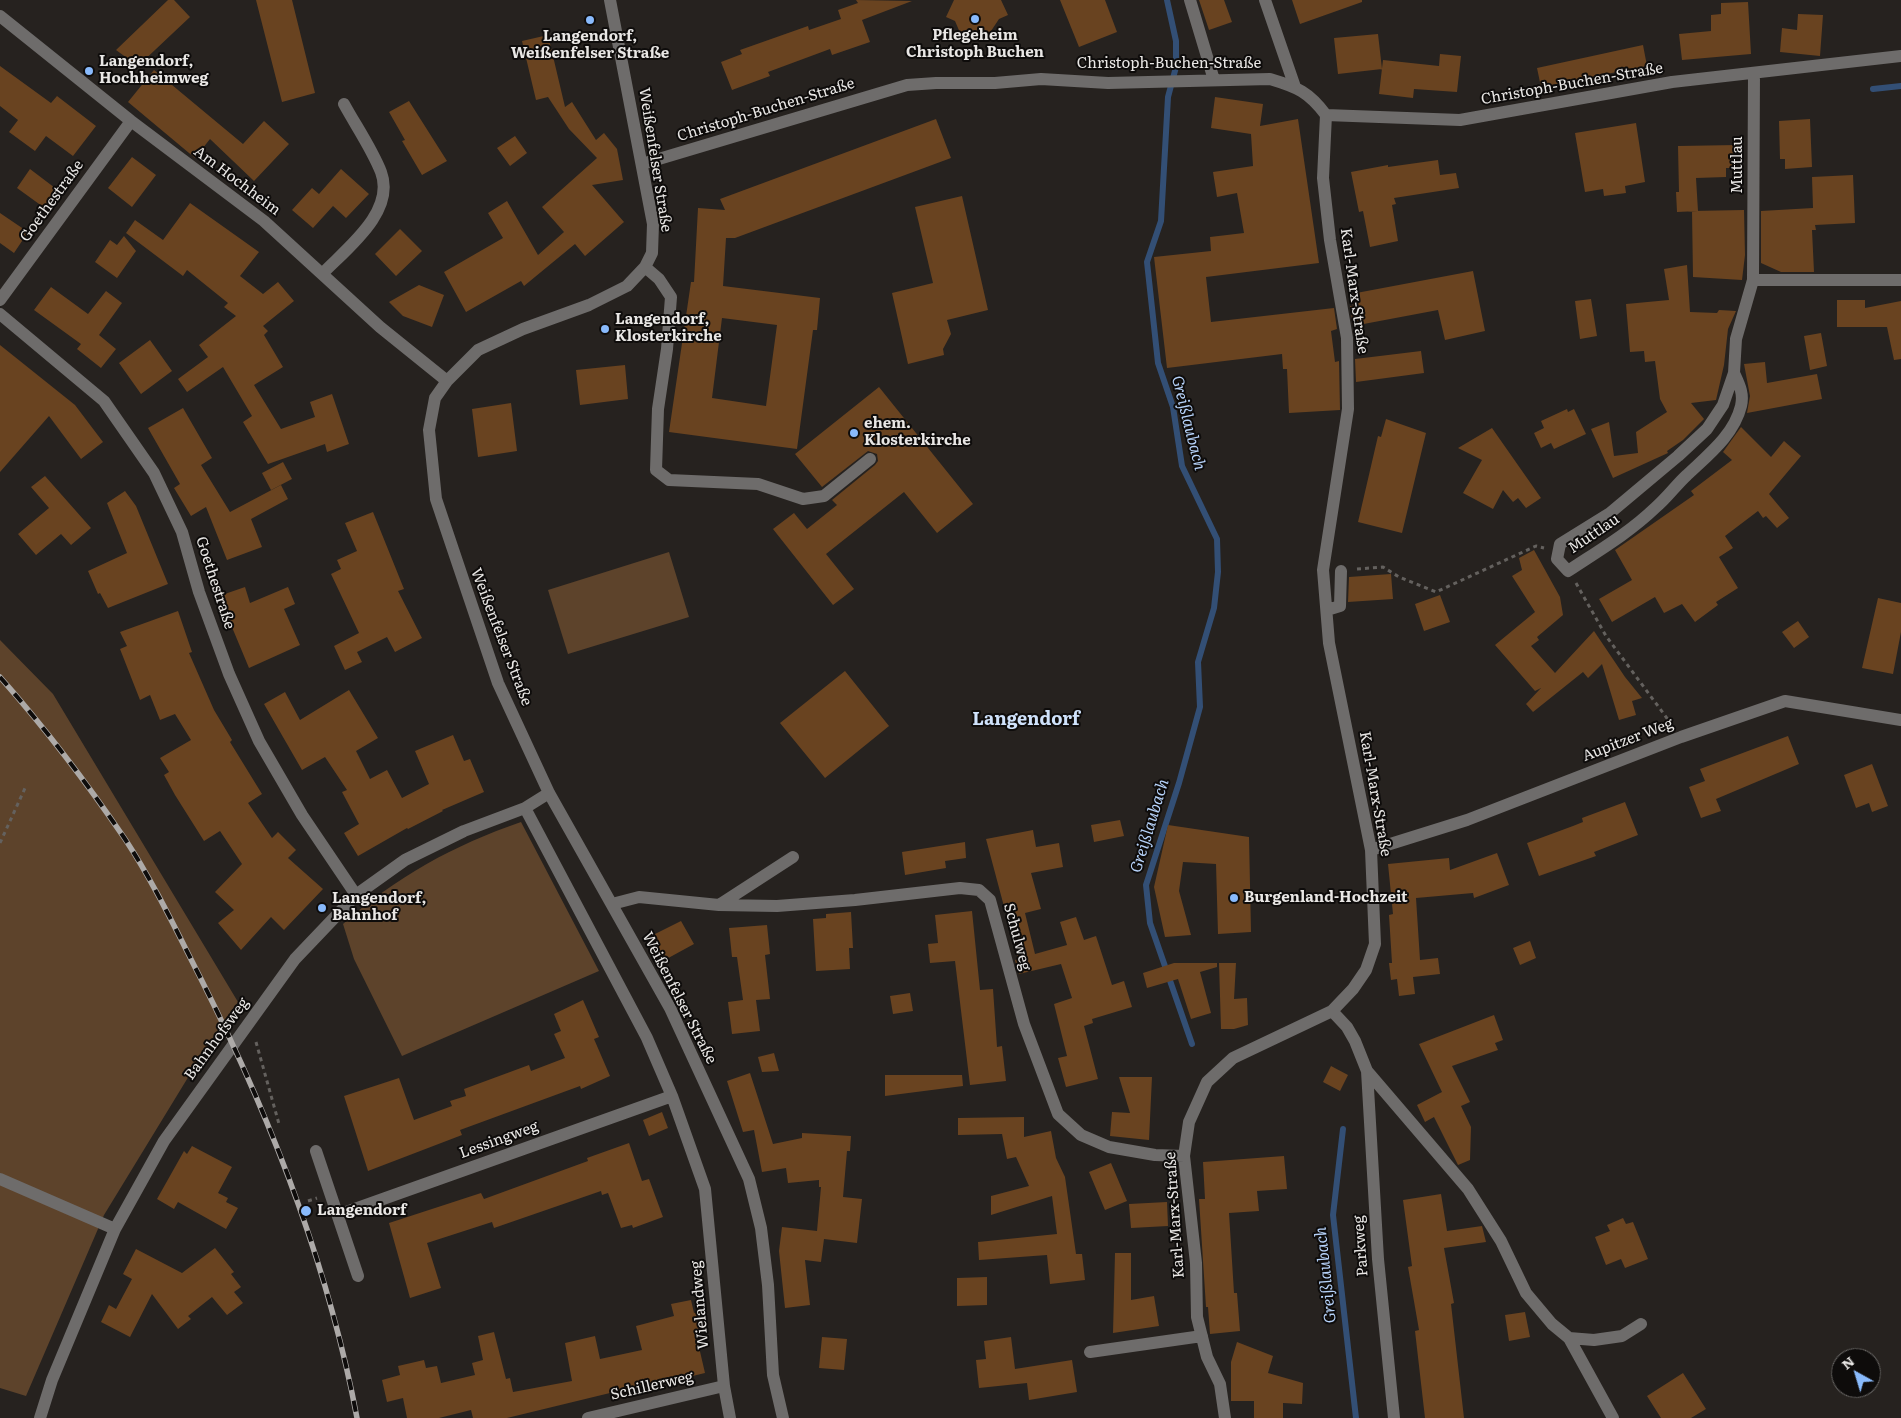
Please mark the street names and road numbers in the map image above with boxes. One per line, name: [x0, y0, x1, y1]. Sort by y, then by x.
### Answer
street label: Christoph-Buchen-Straße: [1077, 55, 1261, 73]
street label: Christoph-Buchen-Straße: [1480, 59, 1664, 109]
street label: Christoph-Buchen-Straße: [675, 74, 857, 146]
street label: Weißenfelser Straße: [635, 87, 675, 233]
street label: Muttlau: [1729, 136, 1747, 194]
street label: Am Hochheim: [190, 143, 284, 219]
street label: Goethestraße: [16, 157, 88, 245]
street label: Karl-Marx-Straße: [1336, 227, 1372, 355]
street label: Muttlau: [1565, 510, 1623, 558]
street label: Goethestraße: [192, 534, 238, 632]
street label: Weißenfelser Straße: [466, 566, 536, 708]
street label: Aupitzer Weg: [1580, 714, 1676, 766]
street label: Karl-Marx-Straße: [1355, 730, 1395, 858]
street label: Schulweg: [999, 901, 1035, 973]
street label: Weißenfelser Straße: [638, 929, 720, 1067]
street label: Bahnhofsweg: [181, 994, 253, 1084]
street label: Lessingweg: [457, 1117, 541, 1163]
street label: Karl-Marx-Straße: [1162, 1151, 1188, 1279]
street label: Parkweg: [1350, 1215, 1372, 1277]
street label: Wielandweg: [687, 1260, 713, 1350]
street label: Schillerweg: [609, 1368, 695, 1404]

